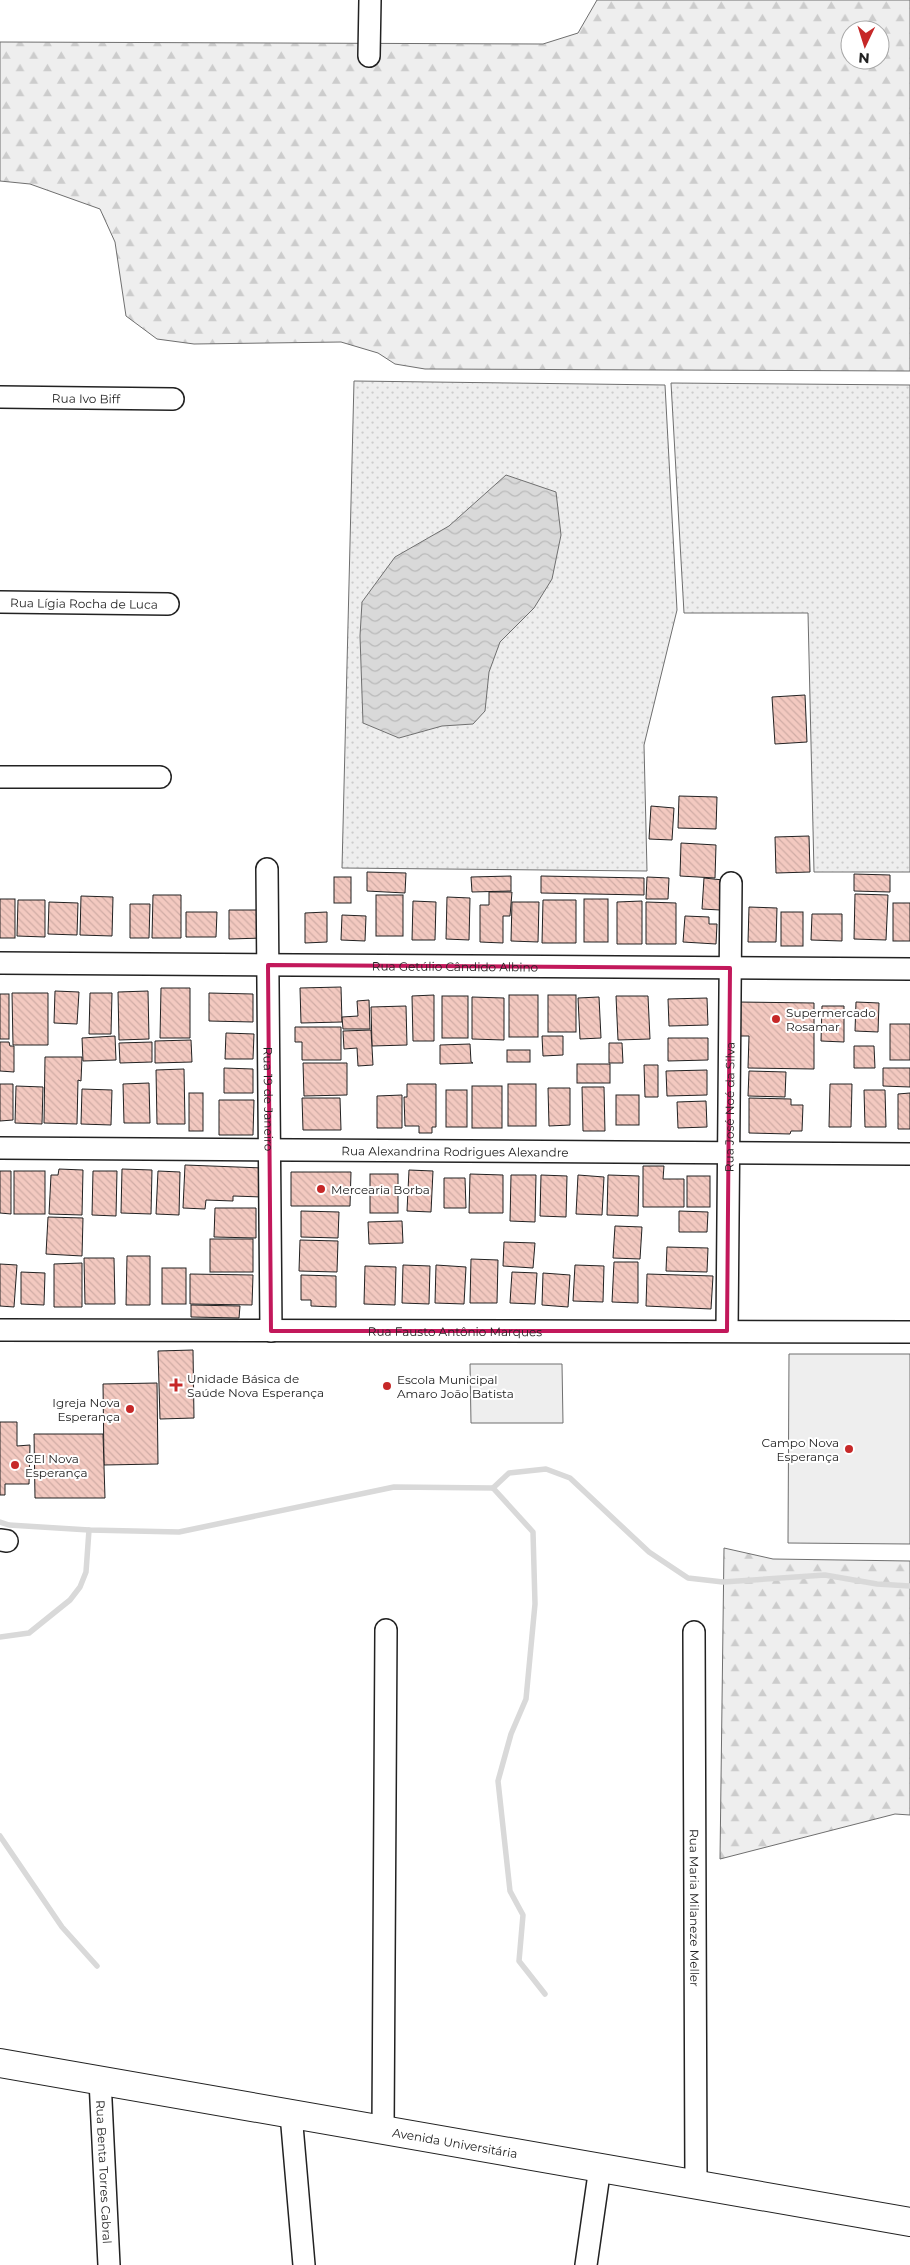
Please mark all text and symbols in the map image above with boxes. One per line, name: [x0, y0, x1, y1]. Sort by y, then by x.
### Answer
north arrow: [840, 20, 890, 70]
text: N: [858, 49, 870, 67]
street label: Rua Ivo Biff: [52, 390, 121, 406]
street label: Rua Lígia Rocha de Luca: [10, 595, 158, 611]
street label: Rua Getúlio Cândido Albino: [372, 958, 538, 974]
place label: Supermercado Rosamar: [786, 1005, 876, 1034]
marker: Supermercado Rosamar: [770, 1013, 782, 1025]
street label: Rua José Noé da Silva: [721, 1042, 737, 1172]
street label: Rua 19 de Janeiro: [261, 1047, 277, 1151]
street label: Rua Alexandrina Rodrigues Alexandre: [341, 1143, 569, 1159]
place label: Mercearia Borba: [331, 1182, 430, 1197]
marker: Mercearia Borba: [315, 1183, 327, 1195]
street label: Rua Fausto Antônio Marques: [368, 1323, 542, 1339]
place label: Unidade Básica de Saúde Nova Esperança: [187, 1371, 324, 1400]
place label: Escola Municipal Amaro João Batista: [397, 1372, 514, 1401]
marker: Unidade Básica de Saúde Nova Esperança: [169, 1378, 183, 1392]
marker: Escola Municipal Amaro João Batista: [381, 1380, 393, 1392]
place label: Igreja Nova Esperança: [52, 1395, 120, 1424]
marker: Igreja Nova Esperança: [124, 1403, 136, 1415]
place label: Campo Nova Esperança: [762, 1435, 839, 1464]
marker: Campo Nova Esperança: [843, 1443, 855, 1455]
place label: CEI Nova Esperança: [25, 1451, 88, 1480]
marker: CEI Nova Esperança: [9, 1459, 21, 1471]
street label: Rua Maria Milaneze Meller: [687, 1829, 703, 1987]
street label: Rua Benta Torres Cabral: [93, 2100, 115, 2244]
street label: Avenida Universitária: [391, 2124, 519, 2161]

